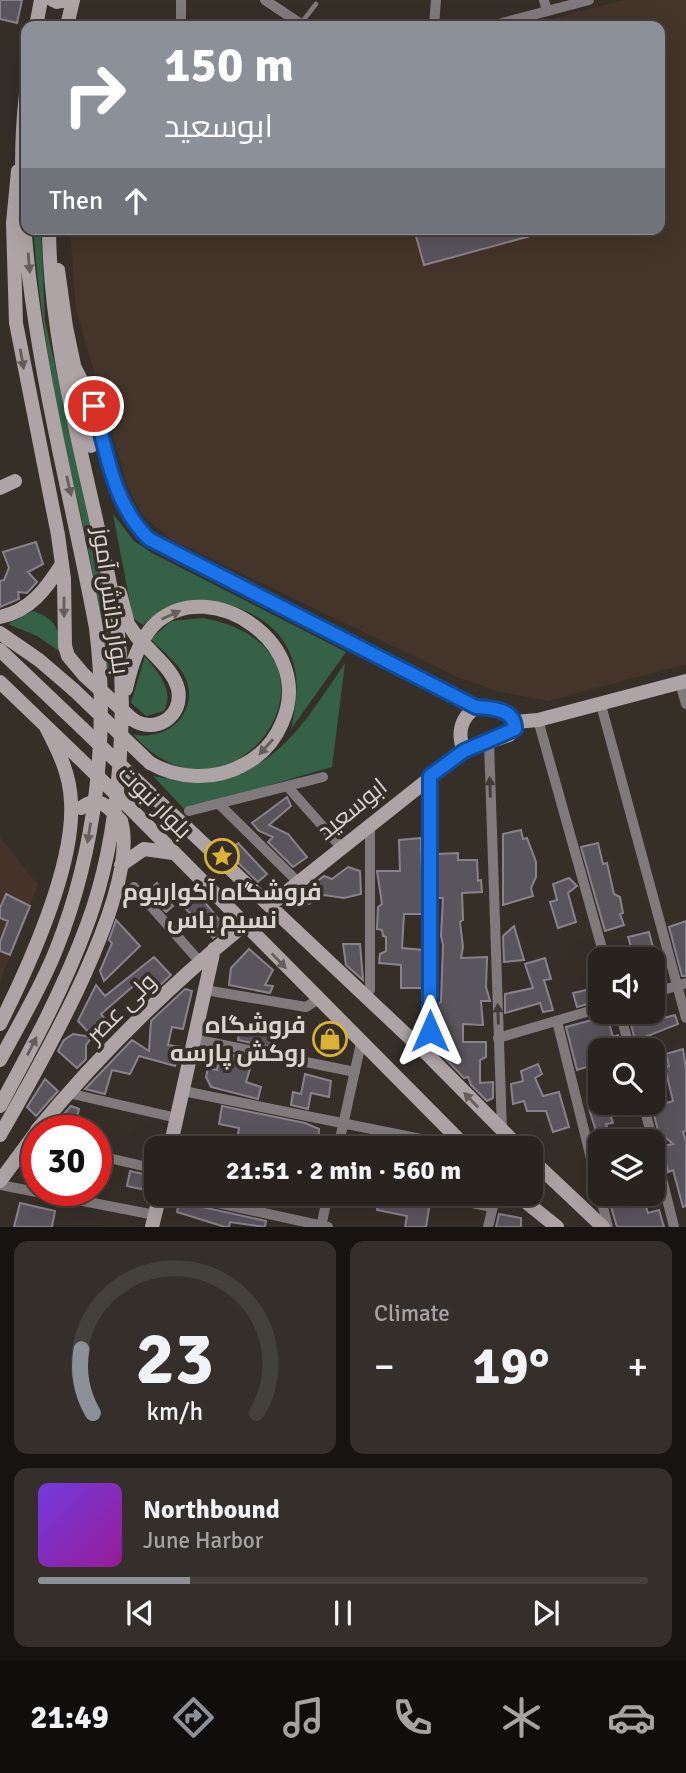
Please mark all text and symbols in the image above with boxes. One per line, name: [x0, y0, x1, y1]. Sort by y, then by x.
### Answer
text: 150 m: [164, 35, 294, 95]
icon: right: [49, 49, 140, 140]
text: ابوسعید: [164, 107, 273, 146]
icon: ahead: [117, 182, 155, 220]
text: Then: [49, 185, 103, 217]
one-way arrow: [24, 252, 35, 274]
one-way arrow: [17, 348, 28, 370]
pin: [64, 376, 124, 436]
icon: arrive: [75, 387, 113, 425]
one-way arrow: [64, 475, 75, 497]
street label: بلوار دانش آموز: [86, 524, 136, 676]
one-way arrow: [58, 596, 70, 618]
one-way arrow: [161, 609, 182, 620]
one-way arrow: [258, 738, 274, 756]
street label: بلوار نبوت: [112, 759, 198, 845]
street label: ابوسعید: [311, 772, 393, 846]
one-way arrow: [485, 776, 496, 798]
one-way arrow: [83, 822, 94, 844]
place icon: فروشگاه آکواریوم نسیم یاس: [203, 837, 241, 875]
place label: فروشگاه آکواریوم نسیم یاس: [122, 877, 322, 936]
map controls: [588, 947, 665, 1206]
button: sound: [588, 947, 665, 1024]
one-way arrow: [271, 952, 287, 969]
street label: ولی عصر: [78, 967, 162, 1051]
position arrow: [393, 994, 467, 1068]
one-way arrow: [492, 1003, 503, 1025]
place label: فروشگاه روکش پارسه: [170, 1010, 306, 1070]
shop icon: فروشگاه روکش پارسه: [311, 1020, 349, 1058]
one-way arrow: [26, 1036, 37, 1056]
button: search: [588, 1038, 665, 1115]
one-way arrow: [463, 1091, 480, 1108]
speed limit sign: 30: [21, 1115, 112, 1206]
button: layers: [588, 1129, 665, 1206]
text: 21:51 · 2 min · 560 m: [226, 1155, 461, 1187]
text: Climate: [374, 1299, 450, 1328]
text: 23: [136, 1316, 214, 1405]
text: 19°: [473, 1334, 549, 1398]
text: −: [374, 1343, 395, 1390]
text: +: [627, 1343, 648, 1390]
text: km/h: [147, 1396, 203, 1427]
text: Northbound: [143, 1494, 280, 1526]
text: June Harbor: [143, 1526, 263, 1555]
icon: previous: [121, 1594, 159, 1632]
icon: pause: [324, 1594, 362, 1632]
icon: next: [527, 1594, 565, 1632]
icon: directions: [169, 1693, 218, 1742]
icon: music: [279, 1693, 328, 1742]
icon: phone: [388, 1693, 437, 1742]
icon: climate: [497, 1693, 546, 1742]
icon: car: [607, 1693, 656, 1742]
text: 21:49: [30, 1698, 109, 1737]

